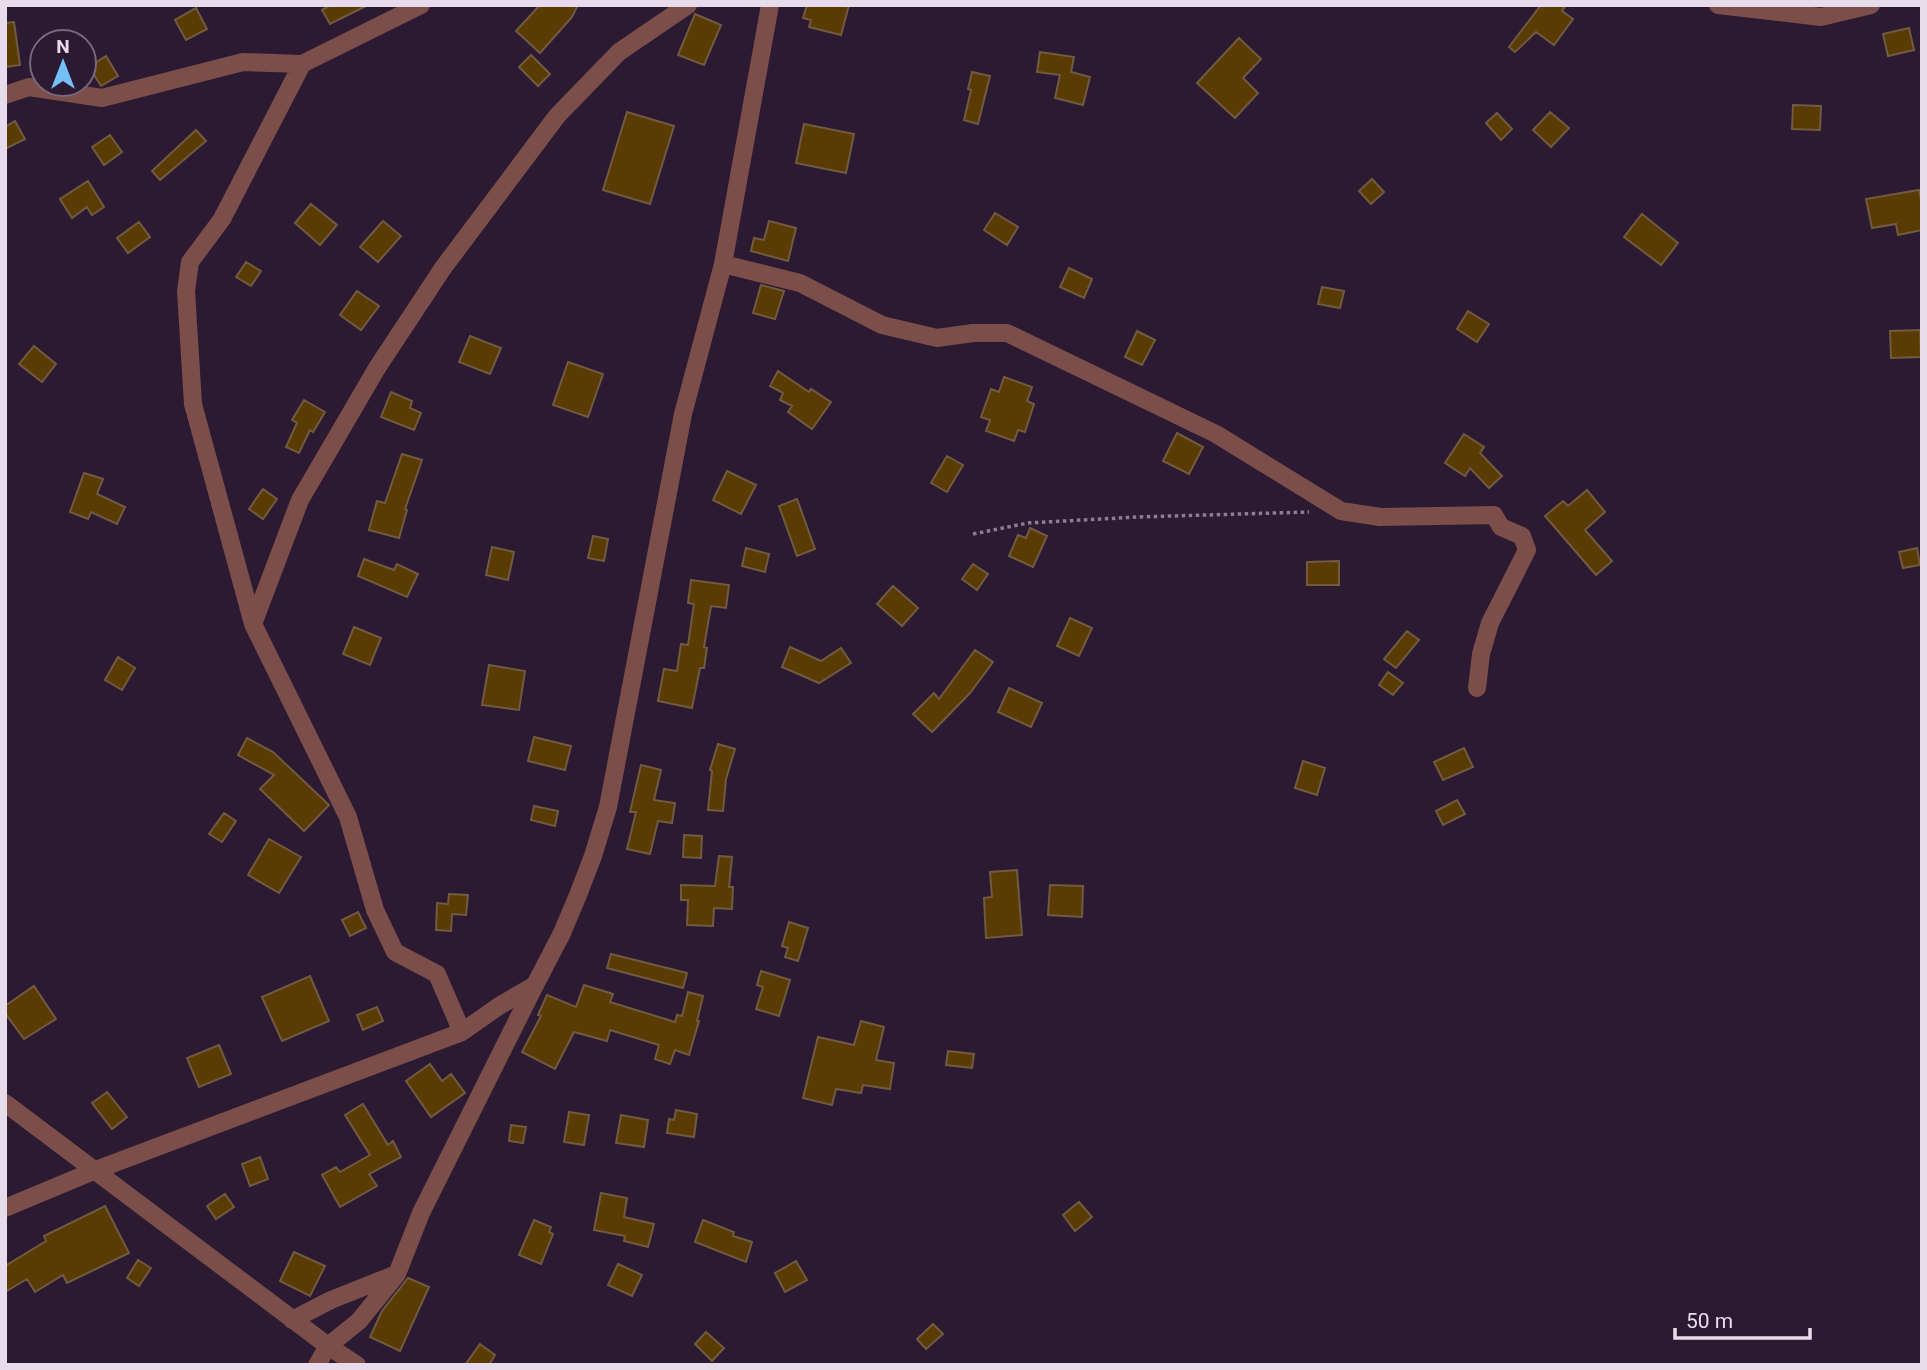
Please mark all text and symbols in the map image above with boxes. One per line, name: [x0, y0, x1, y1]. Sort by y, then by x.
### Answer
north arrow: [28, 28, 98, 98]
text: N: [56, 35, 70, 58]
scale bar: [1675, 1296, 1810, 1340]
text: 50 m: [1686, 1309, 1733, 1333]

